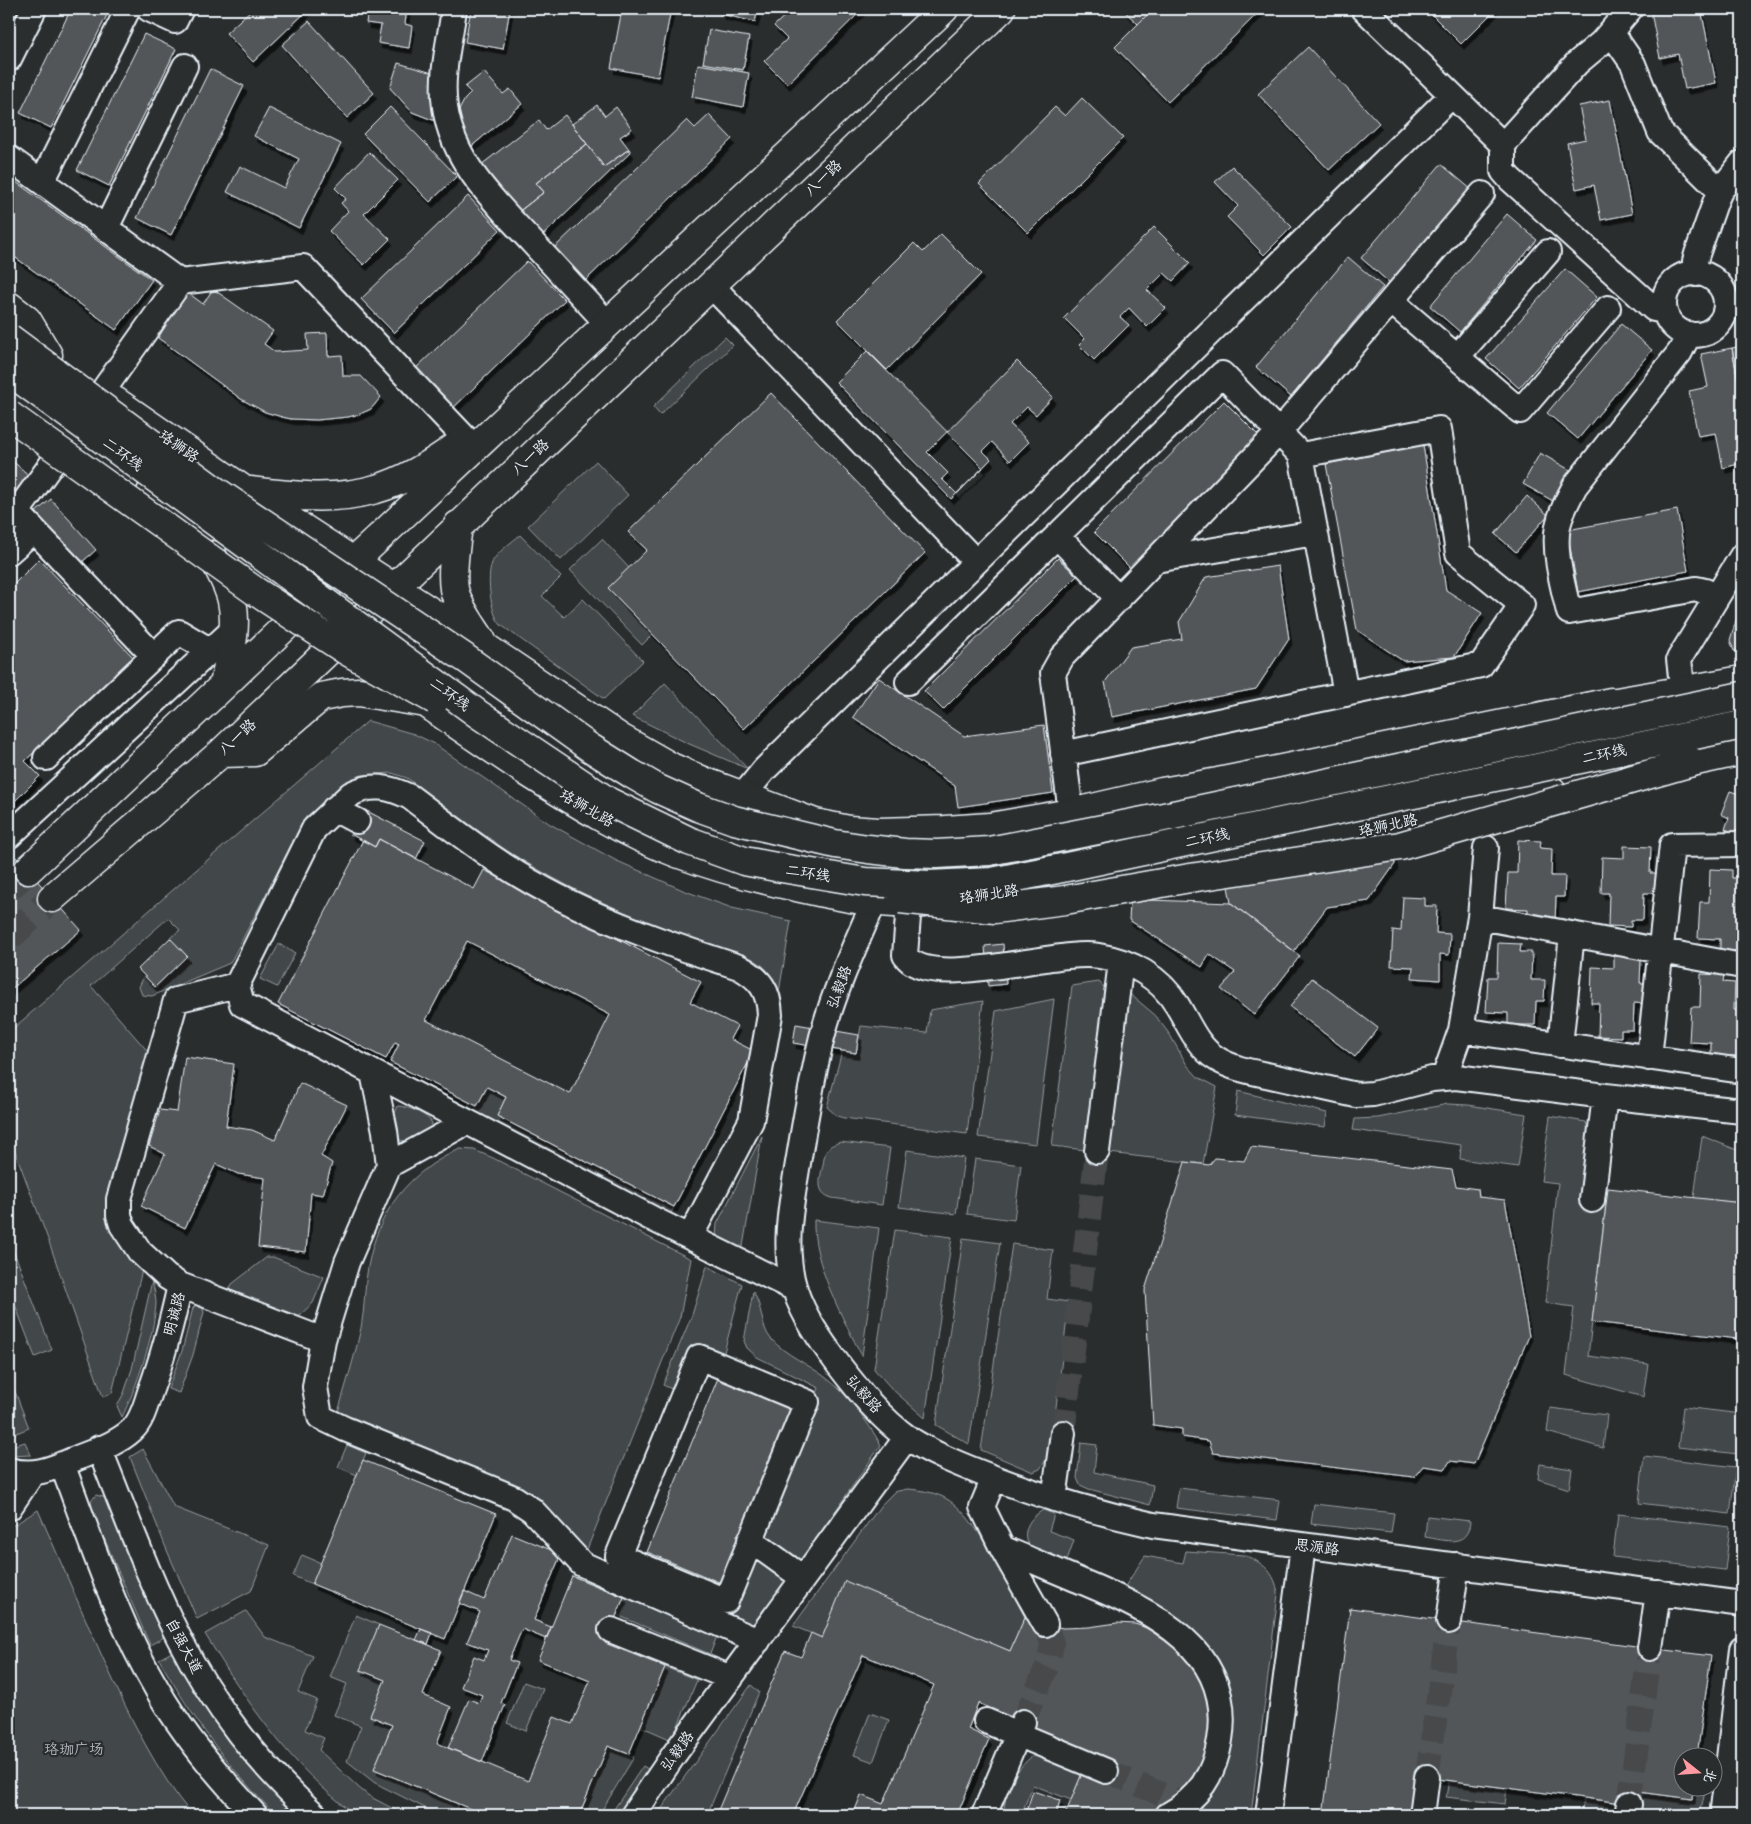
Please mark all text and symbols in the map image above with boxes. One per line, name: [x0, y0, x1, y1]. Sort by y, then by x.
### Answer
street label: 八一路: [801, 156, 845, 200]
street label: 珞狮路: [155, 426, 203, 466]
street label: 二环线: [100, 433, 146, 475]
street label: 八一路: [507, 435, 553, 479]
street label: 二环线: [427, 673, 473, 715]
street label: 八一路: [214, 715, 260, 759]
street label: 二环线: [1580, 741, 1628, 767]
street label: 珞狮北路: [557, 785, 617, 831]
street label: 珞狮北路: [1357, 810, 1419, 840]
street label: 二环线: [1183, 825, 1231, 851]
street label: 二环线: [784, 861, 832, 885]
street label: 珞狮北路: [958, 881, 1020, 907]
street label: 弘毅路: [823, 963, 855, 1011]
street label: 明诚路: [159, 1290, 189, 1338]
street label: 弘毅路: [842, 1371, 886, 1417]
street label: 思源路: [1294, 1535, 1340, 1559]
street label: 自强大道: [162, 1615, 206, 1677]
street label: 弘毅路: [656, 1728, 698, 1774]
park label: 珞珈广场: [44, 1740, 104, 1758]
north arrow: [1674, 1746, 1724, 1796]
text: 北: [1700, 1766, 1720, 1785]

